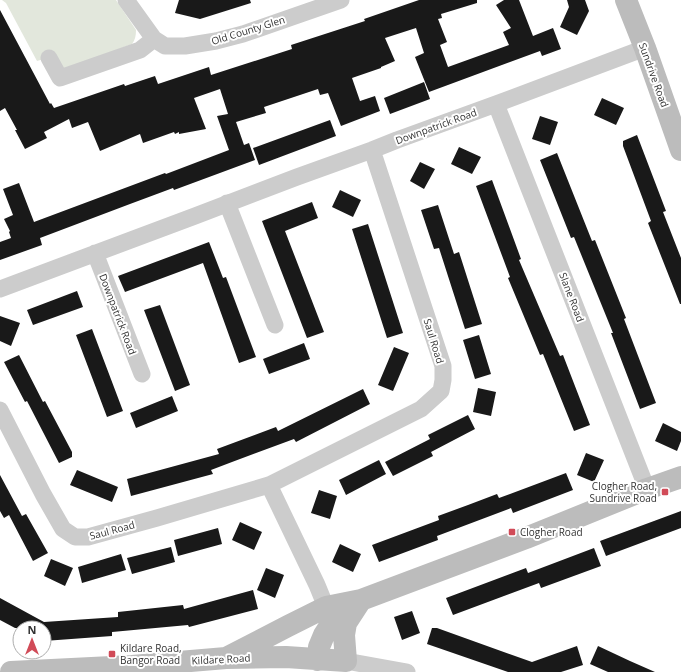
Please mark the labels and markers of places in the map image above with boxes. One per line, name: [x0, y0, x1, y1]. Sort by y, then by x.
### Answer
place label: Clogher Road, Sundrive Road: [589, 479, 657, 505]
marker: Clogher Road, Sundrive Road: [660, 487, 670, 497]
place label: Clogher Road: [520, 525, 583, 539]
marker: Clogher Road: [507, 527, 517, 537]
place label: Kildare Road, Bangor Road: [120, 641, 182, 667]
marker: Kildare Road, Bangor Road: [107, 649, 117, 659]

